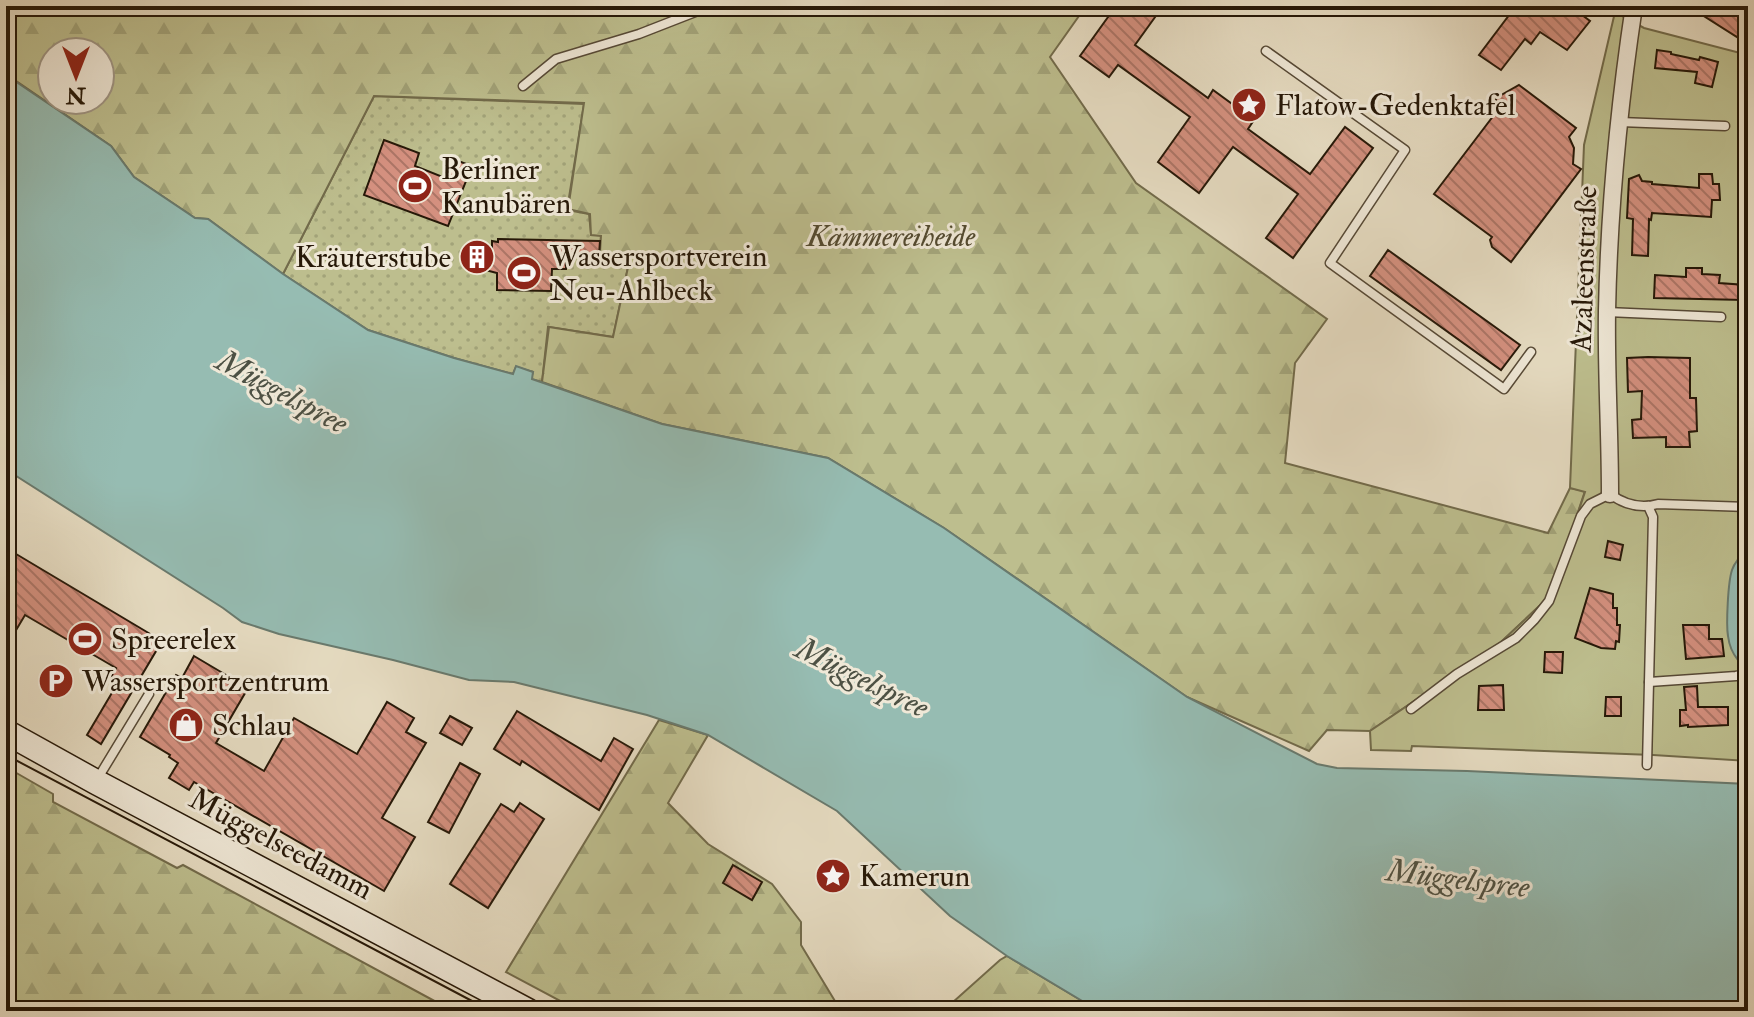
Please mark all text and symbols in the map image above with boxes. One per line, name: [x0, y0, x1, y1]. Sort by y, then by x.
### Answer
north arrow: [36, 36, 116, 116]
text: N: [66, 81, 87, 109]
place icon: Flatow-Gedenktafel: [1230, 86, 1268, 124]
place label: Flatow-Gedenktafel: [1275, 87, 1516, 124]
place label: Berliner Kanubären: [441, 151, 571, 222]
sports icon: Berliner Kanubären: [396, 167, 434, 205]
street label: Azaleenstraße: [1563, 185, 1605, 354]
park label: Kämmereiheide: [805, 218, 976, 255]
building icon: Kräuterstube: [458, 238, 496, 276]
place label: Wassersportverein Neu-Ahlbeck: [549, 238, 768, 309]
place label: Kräuterstube: [295, 239, 451, 276]
sports icon: Wassersportverein Neu-Ahlbeck: [505, 254, 543, 292]
water label: Müggelspree: [208, 340, 355, 444]
sports icon: Spreerelex: [66, 620, 104, 658]
place label: Spreerelex: [111, 621, 236, 658]
water label: Müggelspree: [787, 628, 936, 728]
parking icon: Wassersportzentrum: [37, 662, 75, 700]
place label: Wassersportzentrum: [81, 663, 329, 700]
shop icon: Schlau: [167, 706, 205, 744]
place label: Schlau: [212, 707, 292, 744]
street label: Müggelseedamm: [183, 780, 379, 908]
water label: Müggelspree: [1382, 850, 1532, 908]
place icon: Kamerun: [814, 857, 852, 895]
place label: Kamerun: [859, 858, 970, 895]

